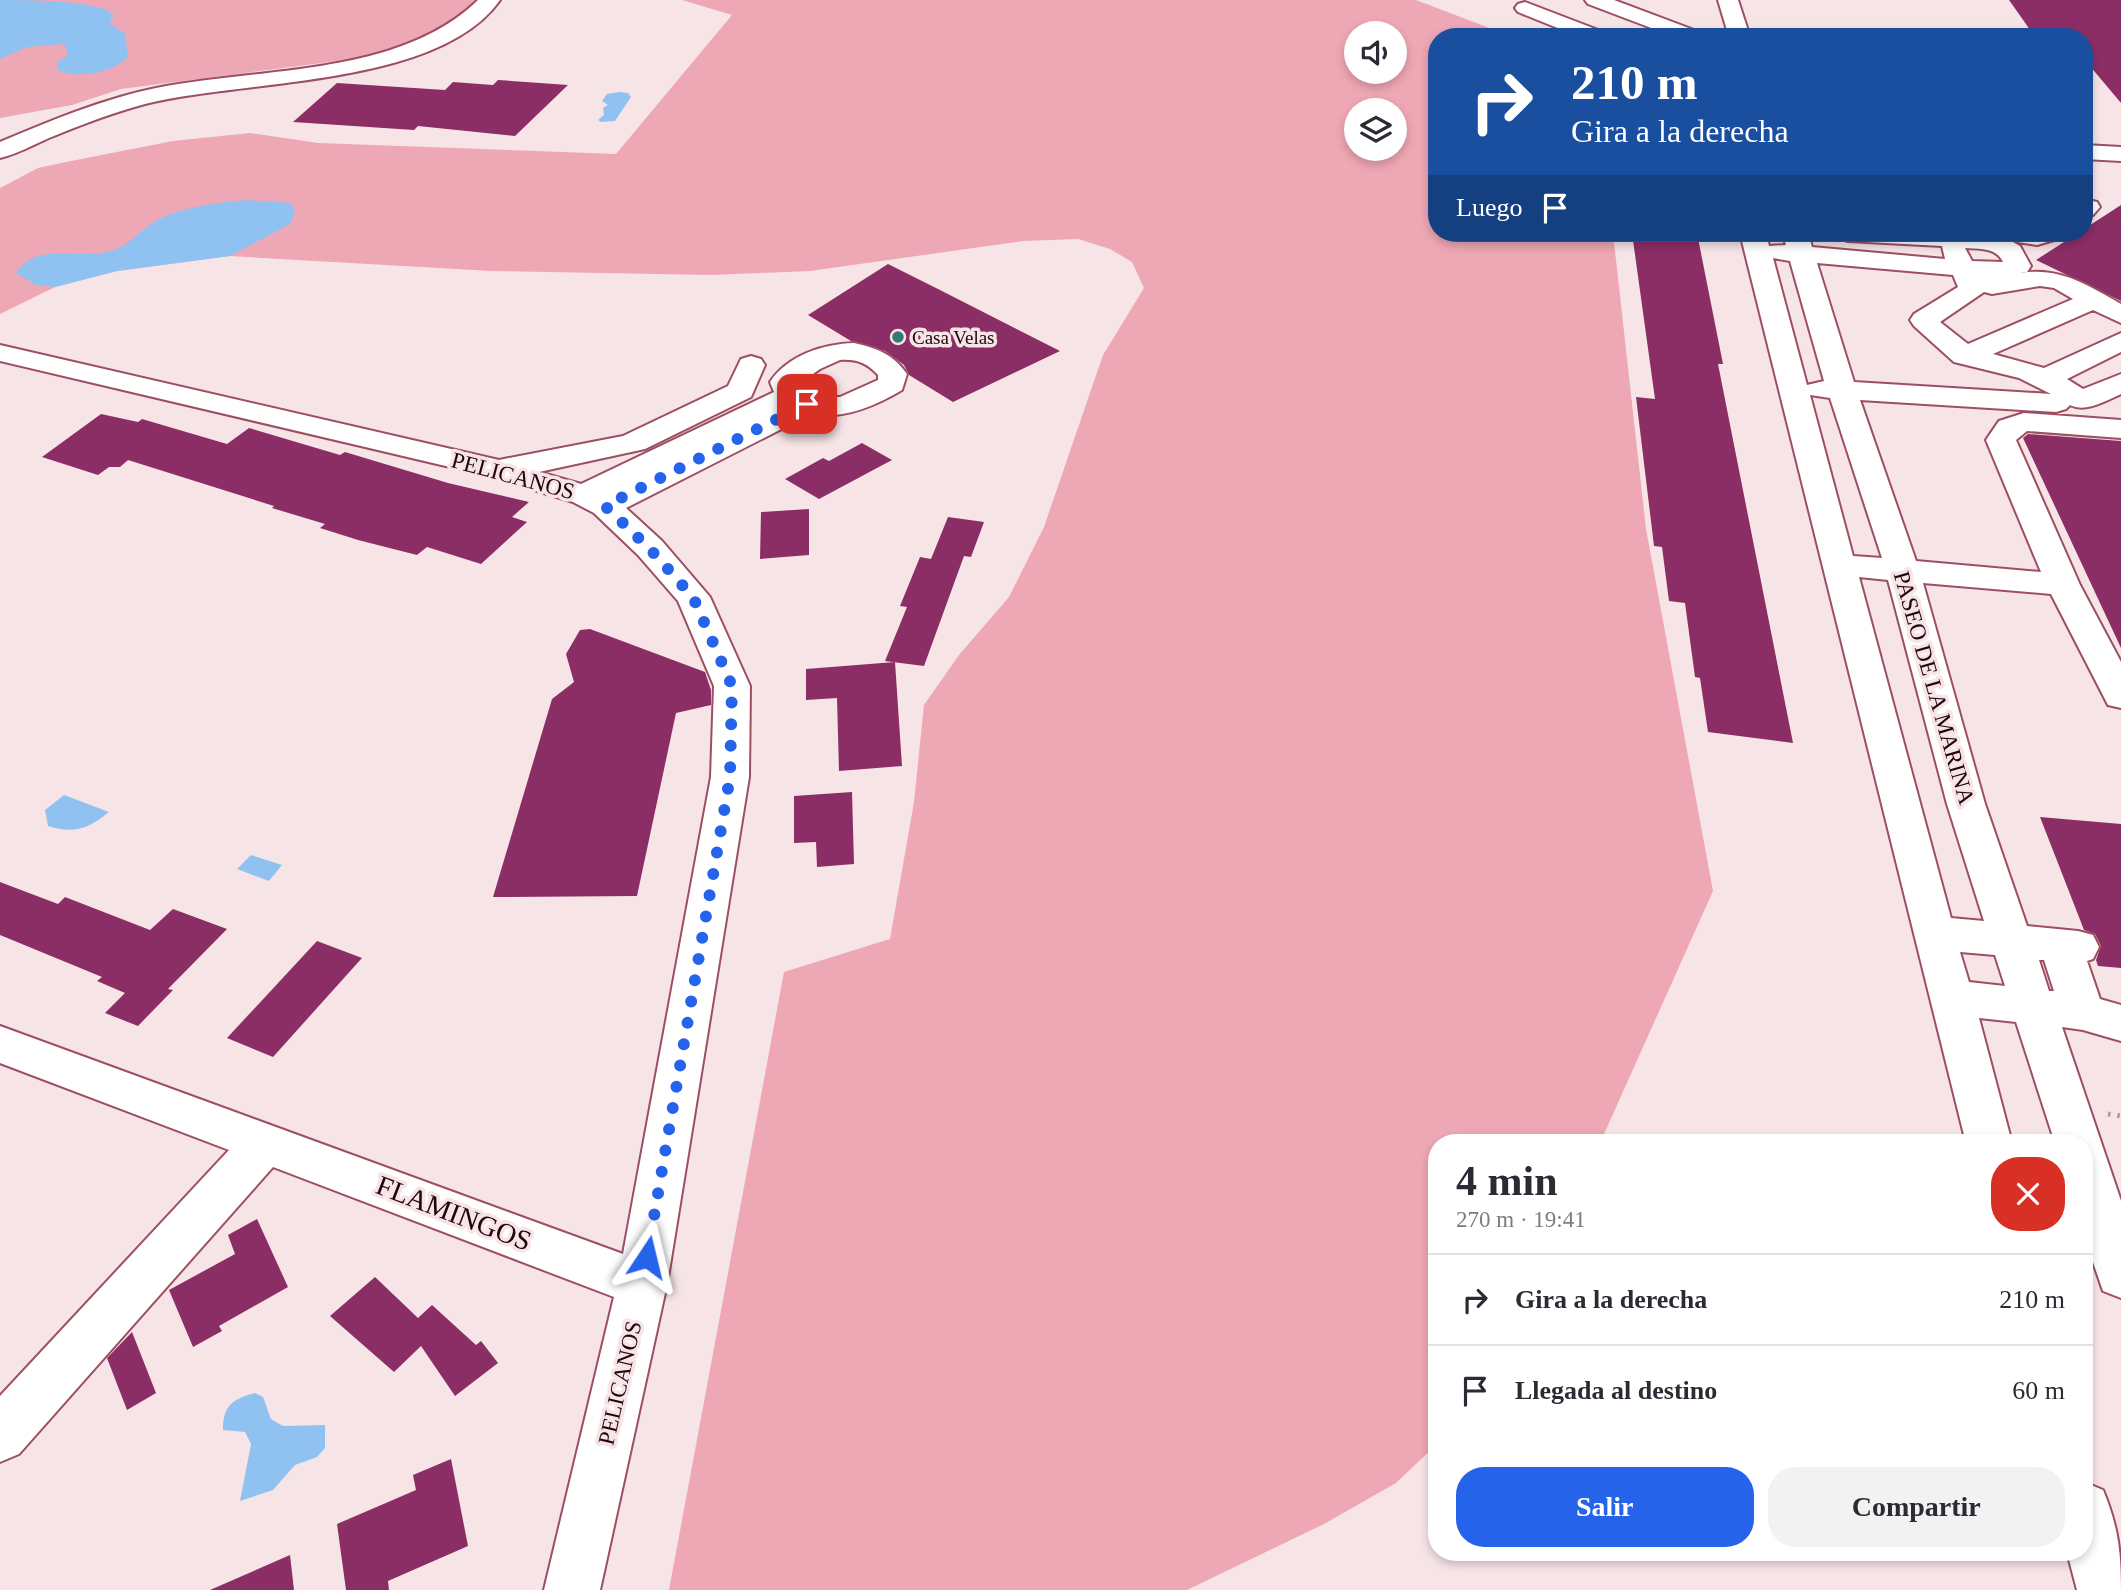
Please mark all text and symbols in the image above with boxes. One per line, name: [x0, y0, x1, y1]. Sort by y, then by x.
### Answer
map controls: [1344, 21, 1407, 161]
button: sound: [1344, 21, 1407, 84]
text: 210 m: [1571, 55, 1698, 110]
icon: right: [1456, 56, 1547, 147]
button: layers: [1344, 98, 1407, 161]
text: Gira a la derecha: [1571, 113, 1789, 149]
icon: arrive: [1536, 189, 1574, 227]
text: Luego: [1456, 193, 1522, 222]
place label: Casa Velas: [912, 327, 995, 348]
marker: Casa Velas: [890, 329, 906, 345]
pin: [777, 374, 837, 434]
icon: arrive: [788, 385, 826, 423]
street label: PELICANOS: [449, 448, 577, 504]
street label: PASEO DE LA MARINA: [1889, 569, 1979, 808]
button: close: [1991, 1157, 2065, 1231]
text: 4 min: [1456, 1158, 1558, 1204]
street label: FLAMINGOS: [372, 1169, 536, 1257]
text: 270 m · 19:41: [1456, 1207, 1586, 1232]
position arrow: [610, 1220, 684, 1294]
icon: right: [1456, 1281, 1494, 1319]
text: Gira a la derecha: [1515, 1285, 1707, 1314]
text: 210 m: [1999, 1285, 2065, 1314]
street label: PELICANOS: [594, 1319, 646, 1447]
icon: arrive: [1456, 1372, 1494, 1410]
text: Llegada al destino: [1515, 1376, 1717, 1405]
text: 60 m: [2012, 1376, 2065, 1405]
button: Salir: [1456, 1467, 1754, 1547]
button: Compartir: [1768, 1467, 2065, 1547]

